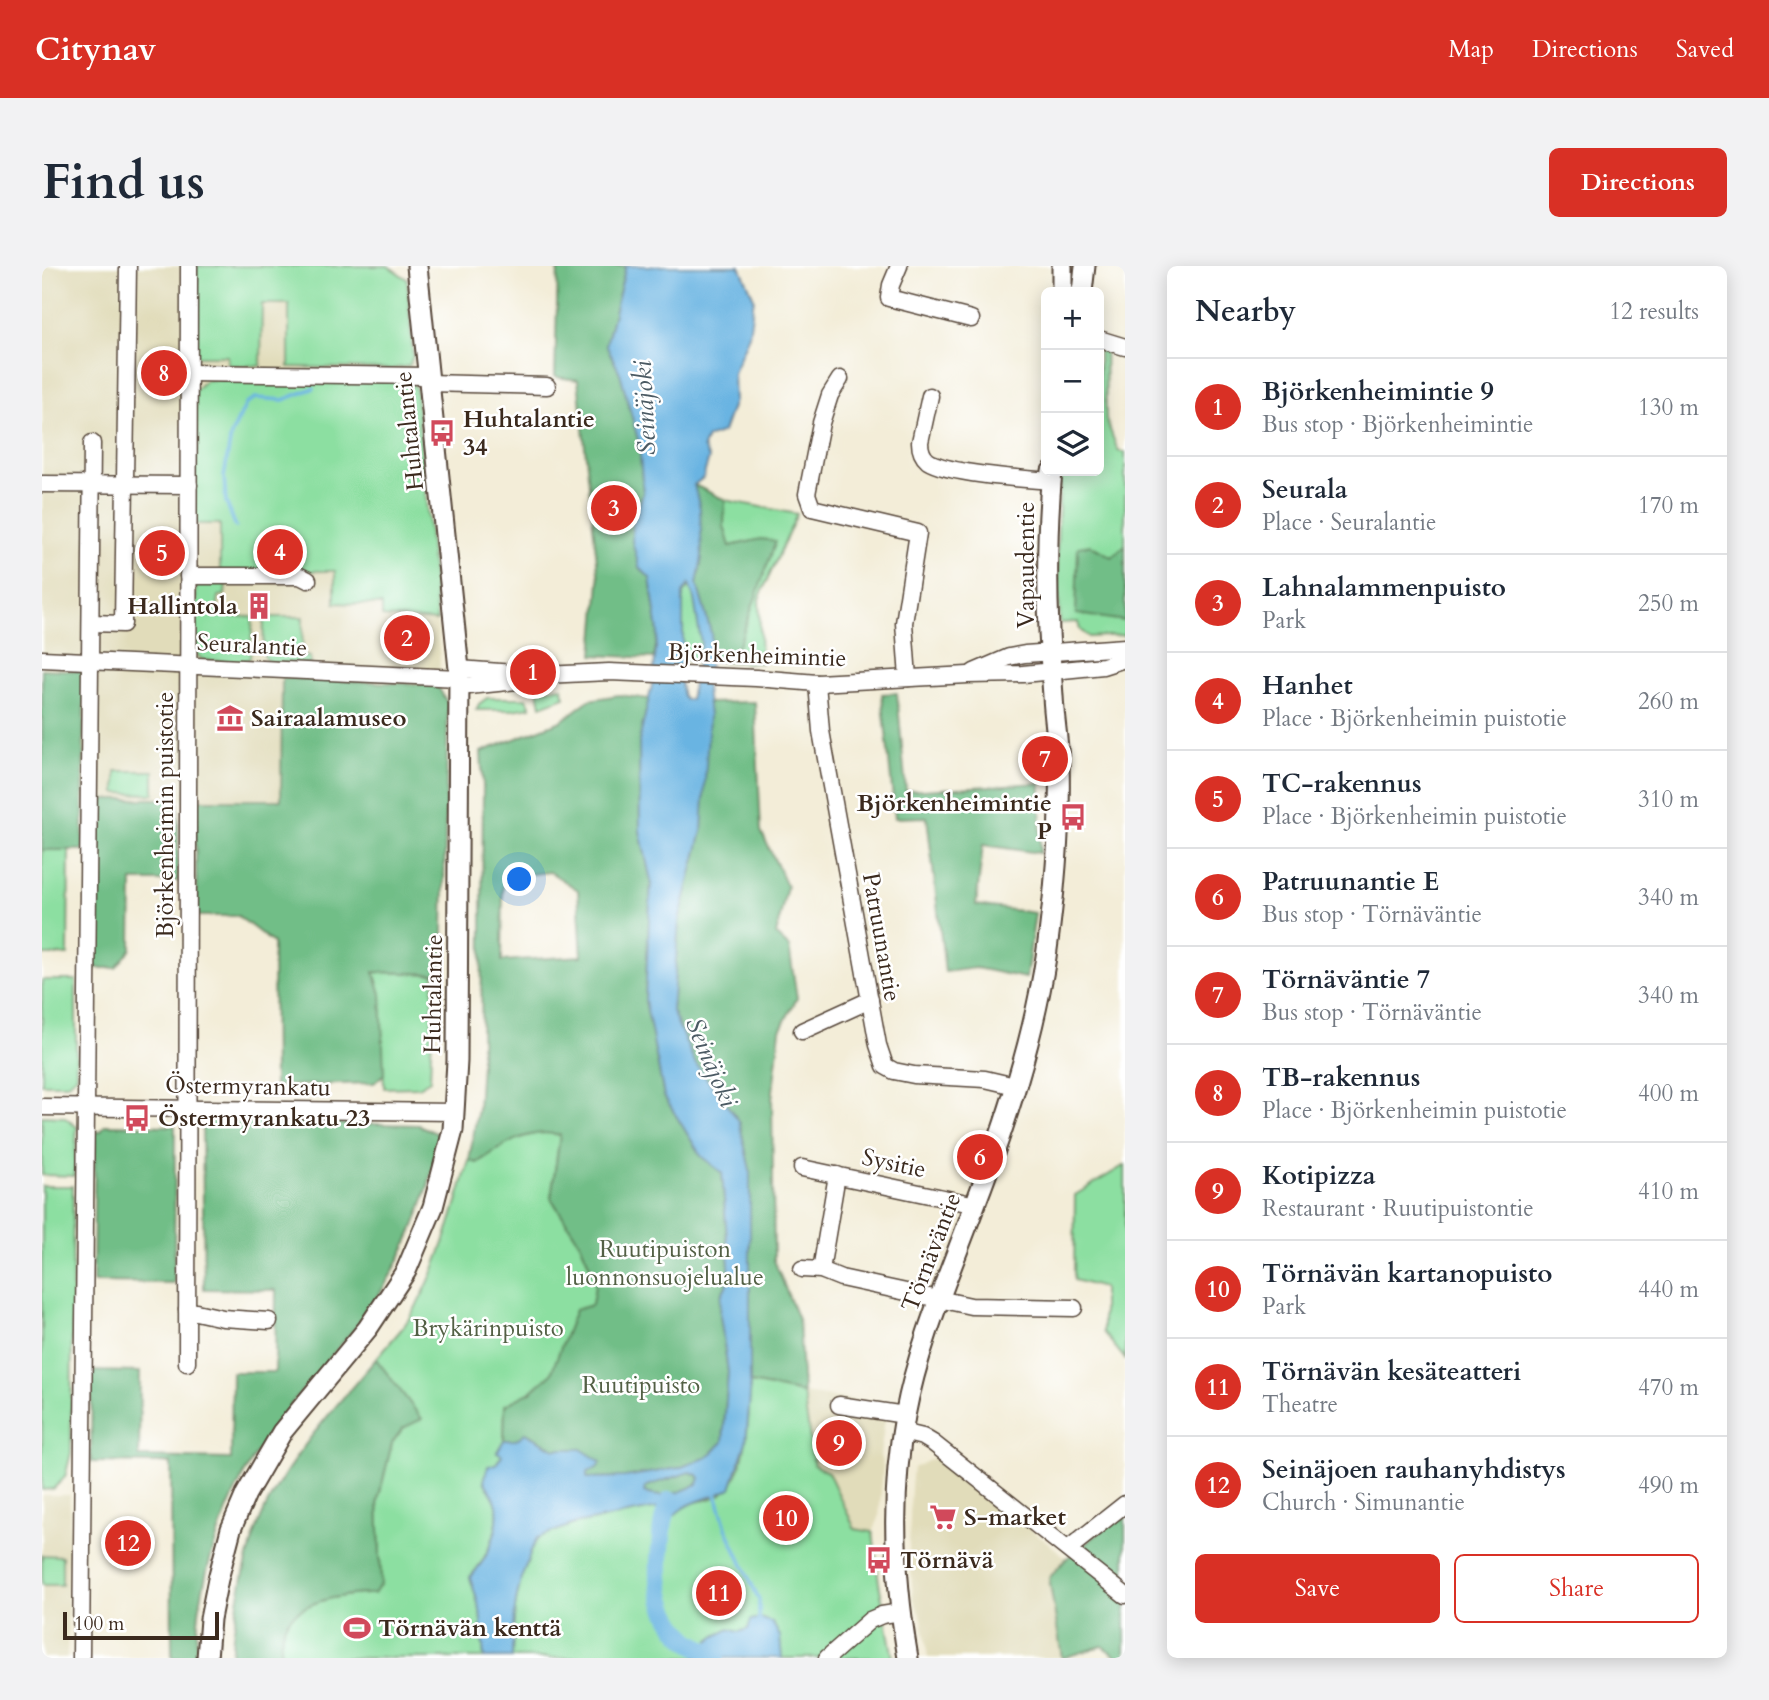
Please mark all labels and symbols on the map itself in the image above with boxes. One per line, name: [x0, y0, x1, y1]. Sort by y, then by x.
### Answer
pin: 8: [141, 347, 187, 399]
water label: Seinäjoki: [624, 359, 664, 456]
street label: Huhtalantie: [387, 370, 432, 492]
place label: Huhtalantie 34: [463, 403, 595, 464]
bus stop icon: Huhtalantie 34: [427, 418, 457, 448]
pin: 3: [591, 482, 637, 534]
street label: Vapaudentie: [1010, 502, 1043, 628]
pin: 4: [257, 526, 303, 578]
pin: 5: [139, 527, 185, 579]
place label: Hallintola: [127, 590, 238, 623]
building icon: Hallintola: [244, 591, 274, 621]
pin: 2: [384, 612, 430, 664]
street label: Seuralantie: [196, 626, 308, 665]
street label: Björkenheimintie: [667, 636, 847, 675]
pin: 1: [510, 646, 556, 698]
street label: Björkenheimin puistotie: [149, 692, 182, 938]
place label: Sairaalamuseo: [251, 702, 407, 735]
museum icon: Sairaalamuseo: [215, 703, 245, 733]
pin: 7: [1022, 733, 1068, 785]
place label: Björkenheimintie P: [857, 787, 1052, 848]
bus stop icon: Björkenheimintie P: [1058, 802, 1088, 832]
your location: [502, 862, 536, 896]
street label: Patruunantie: [854, 870, 909, 1004]
street label: Huhtalantie: [416, 934, 451, 1054]
water label: Seinäjoki: [677, 1012, 747, 1113]
street label: Östermyrankatu: [165, 1069, 331, 1104]
place label: Östermyrankatu 23: [158, 1102, 370, 1135]
bus stop icon: Östermyrankatu 23: [122, 1103, 152, 1133]
pin: 6: [957, 1131, 1003, 1183]
street label: Sysitie: [859, 1141, 929, 1186]
street label: Törnäväntie: [894, 1188, 969, 1316]
park label: Ruutipuiston luonnonsuojelualue: [566, 1233, 764, 1294]
park label: Brykärinpuisto: [412, 1312, 564, 1345]
park label: Ruutipuisto: [582, 1369, 700, 1402]
pin: 9: [816, 1417, 862, 1469]
pin: 10: [763, 1492, 809, 1544]
place label: S-market: [964, 1501, 1066, 1534]
supermarket icon: S-market: [928, 1502, 958, 1532]
pin: 12: [105, 1517, 151, 1569]
place label: Törnävä: [900, 1544, 994, 1577]
bus stop icon: Törnävä: [864, 1545, 894, 1575]
pin: 11: [696, 1567, 742, 1619]
scale bar: [63, 1609, 219, 1641]
place label: Törnävän kenttä: [378, 1612, 562, 1645]
sports icon: Törnävän kenttä: [342, 1613, 372, 1643]

